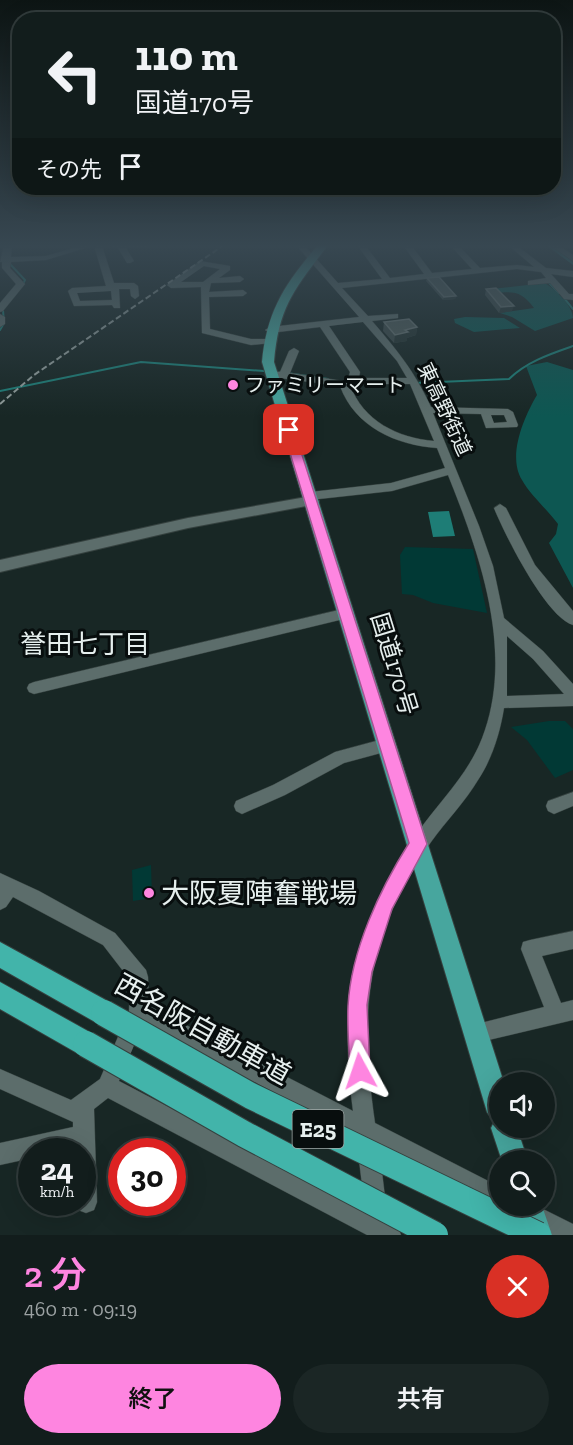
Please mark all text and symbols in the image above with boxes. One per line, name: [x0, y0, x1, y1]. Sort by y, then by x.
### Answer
text: 110 m: [135, 30, 238, 81]
icon: left: [36, 36, 114, 114]
text: 国道170号: [135, 87, 254, 119]
icon: arrive: [114, 150, 147, 183]
text: その先: [36, 156, 102, 183]
street label: 東高野街道: [413, 359, 477, 459]
place label: ファミリーマート: [245, 373, 405, 397]
marker: ファミリーマート: [226, 378, 240, 392]
pin: [263, 404, 314, 455]
icon: arrive: [272, 413, 305, 446]
street label: 国道170号: [365, 609, 424, 719]
district label: 誉田七丁目: [20, 628, 150, 660]
place label: 大阪夏陣奮戦場: [161, 877, 357, 910]
marker: 大阪夏陣奮戦場: [142, 886, 156, 900]
street label: 西名阪自動車道: [109, 967, 296, 1091]
position arrow: [328, 1039, 392, 1103]
map controls: [489, 1072, 555, 1216]
button: sound: [489, 1072, 555, 1138]
road number: E25: [292, 1110, 344, 1148]
speed limit sign: 30: [108, 1138, 186, 1216]
button: search: [489, 1150, 555, 1216]
text: 24: [40, 1152, 74, 1188]
text: km/h: [40, 1183, 74, 1201]
text: 2 分: [24, 1253, 86, 1296]
button: close: [486, 1255, 549, 1318]
text: 460 m · 09:19: [24, 1297, 137, 1321]
button: 終了: [24, 1364, 281, 1433]
button: 共有: [293, 1364, 549, 1433]

